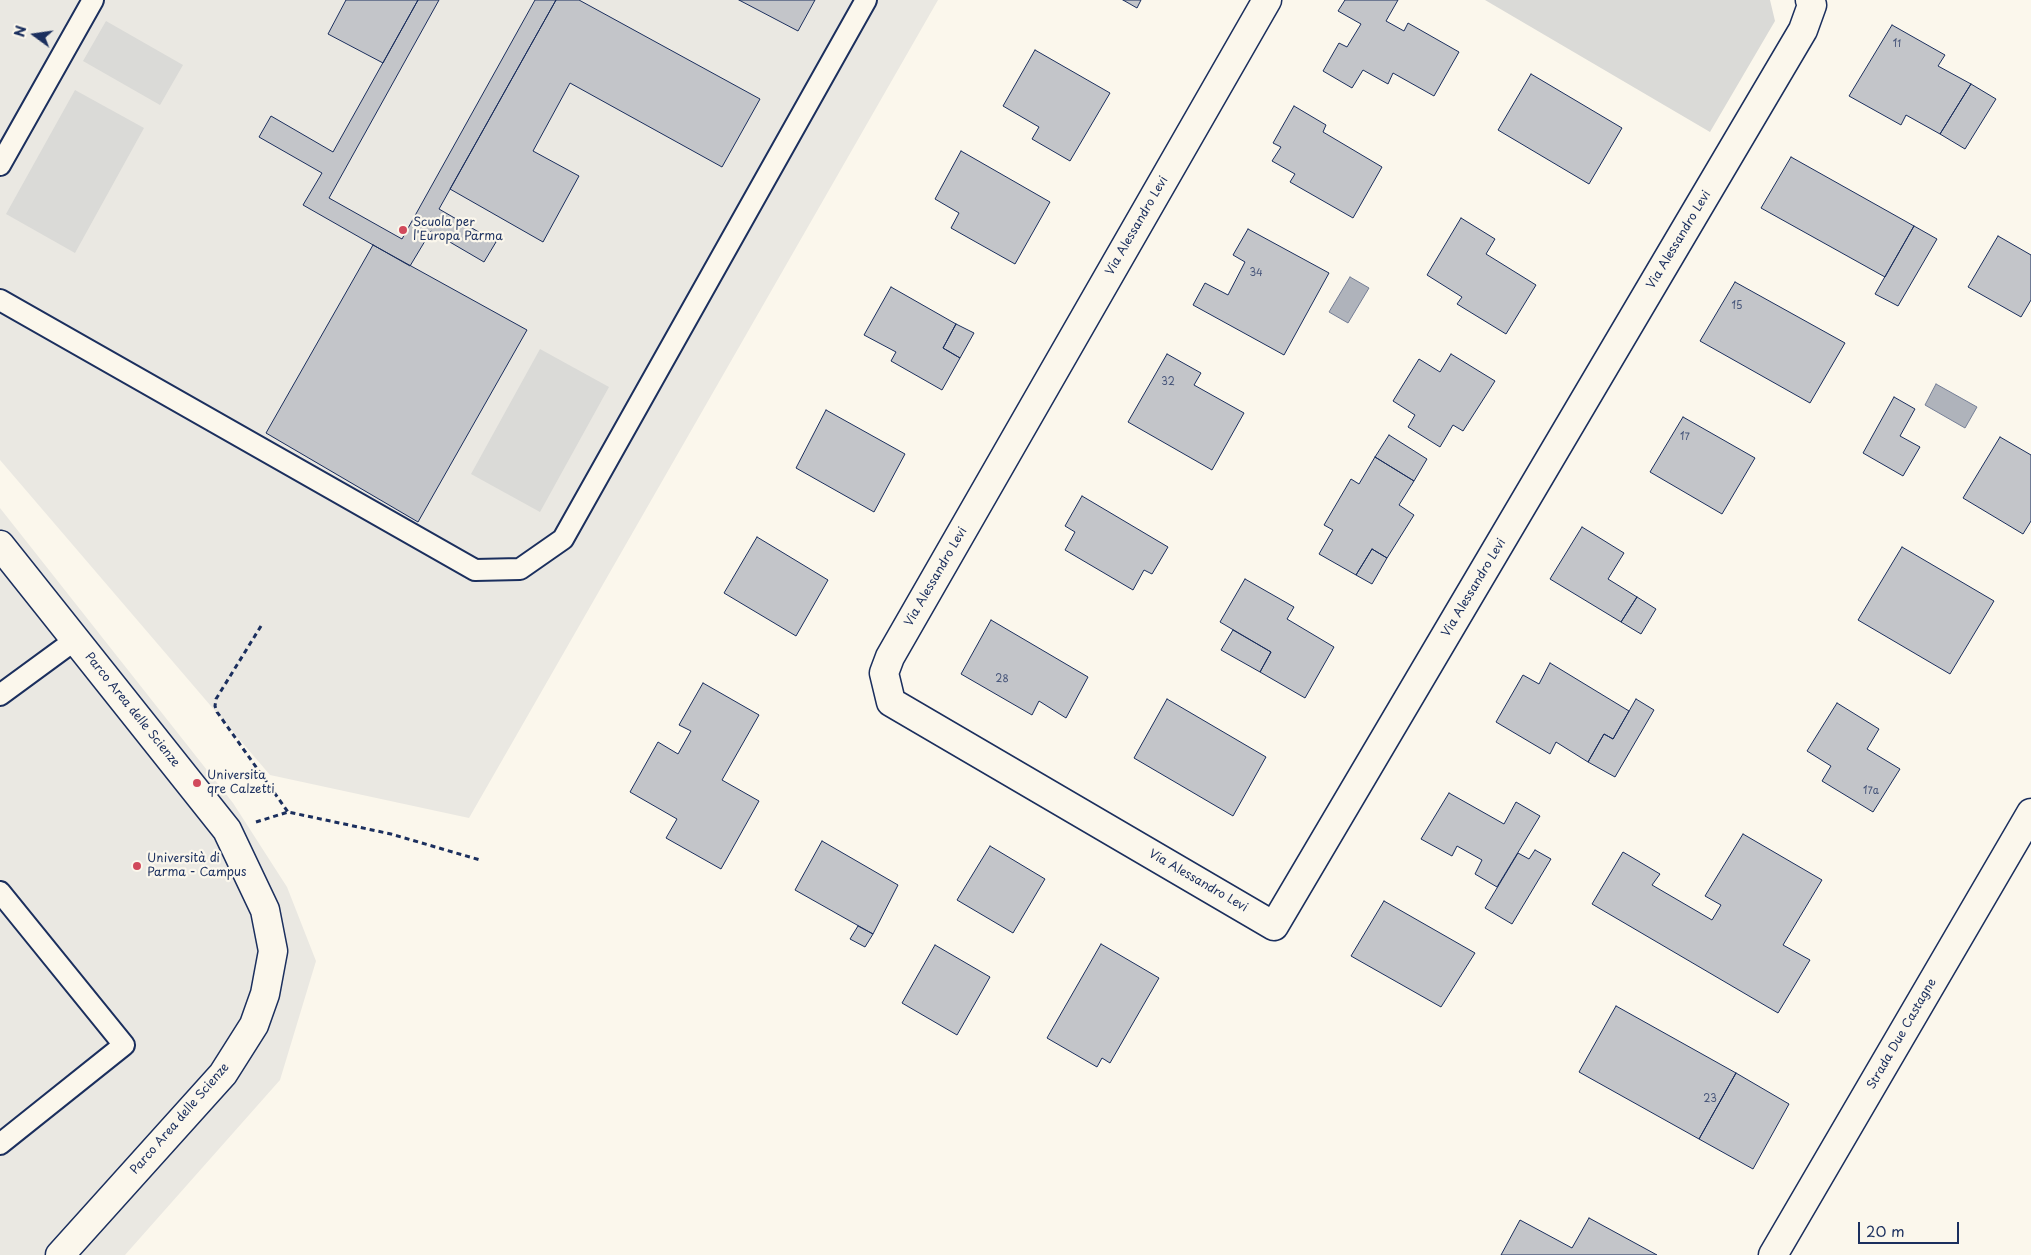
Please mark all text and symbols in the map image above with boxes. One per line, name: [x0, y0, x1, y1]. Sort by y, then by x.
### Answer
north arrow: [10, 10, 60, 60]
text: N: [8, 23, 31, 39]
house number: 11: [1893, 38, 1901, 50]
street label: Via Alessandro Levi: [1103, 174, 1171, 278]
street label: Via Alessandro Levi: [1644, 188, 1714, 292]
place label: Scuola per l'Europa Parma: [413, 216, 503, 244]
marker: Scuola per l'Europa Parma: [397, 224, 409, 236]
house number: 34: [1249, 267, 1263, 279]
house number: 15: [1732, 300, 1742, 312]
house number: 32: [1161, 376, 1175, 388]
house number: 17: [1680, 431, 1690, 443]
street label: Via Alessandro Levi: [902, 525, 970, 629]
street label: Via Alessandro Levi: [1439, 536, 1509, 640]
street label: Parco Area delle Scienze: [81, 650, 183, 770]
house number: 28: [995, 673, 1009, 685]
place label: Universita qre Calzetti: [207, 769, 275, 797]
marker: Universita qre Calzetti: [191, 777, 203, 789]
house number: 17a: [1863, 785, 1879, 797]
street label: Via Alessandro Levi: [1146, 847, 1250, 915]
place label: Università di Parma - Campus: [147, 852, 246, 880]
marker: Università di Parma - Campus: [131, 860, 143, 872]
street label: Strada Due Castagne: [1864, 976, 1940, 1092]
street label: Parco Area delle Scienze: [128, 1060, 232, 1178]
house number: 23: [1703, 1093, 1717, 1105]
scale bar: [1861, 1212, 1962, 1244]
text: 20 m: [1866, 1219, 1905, 1242]

